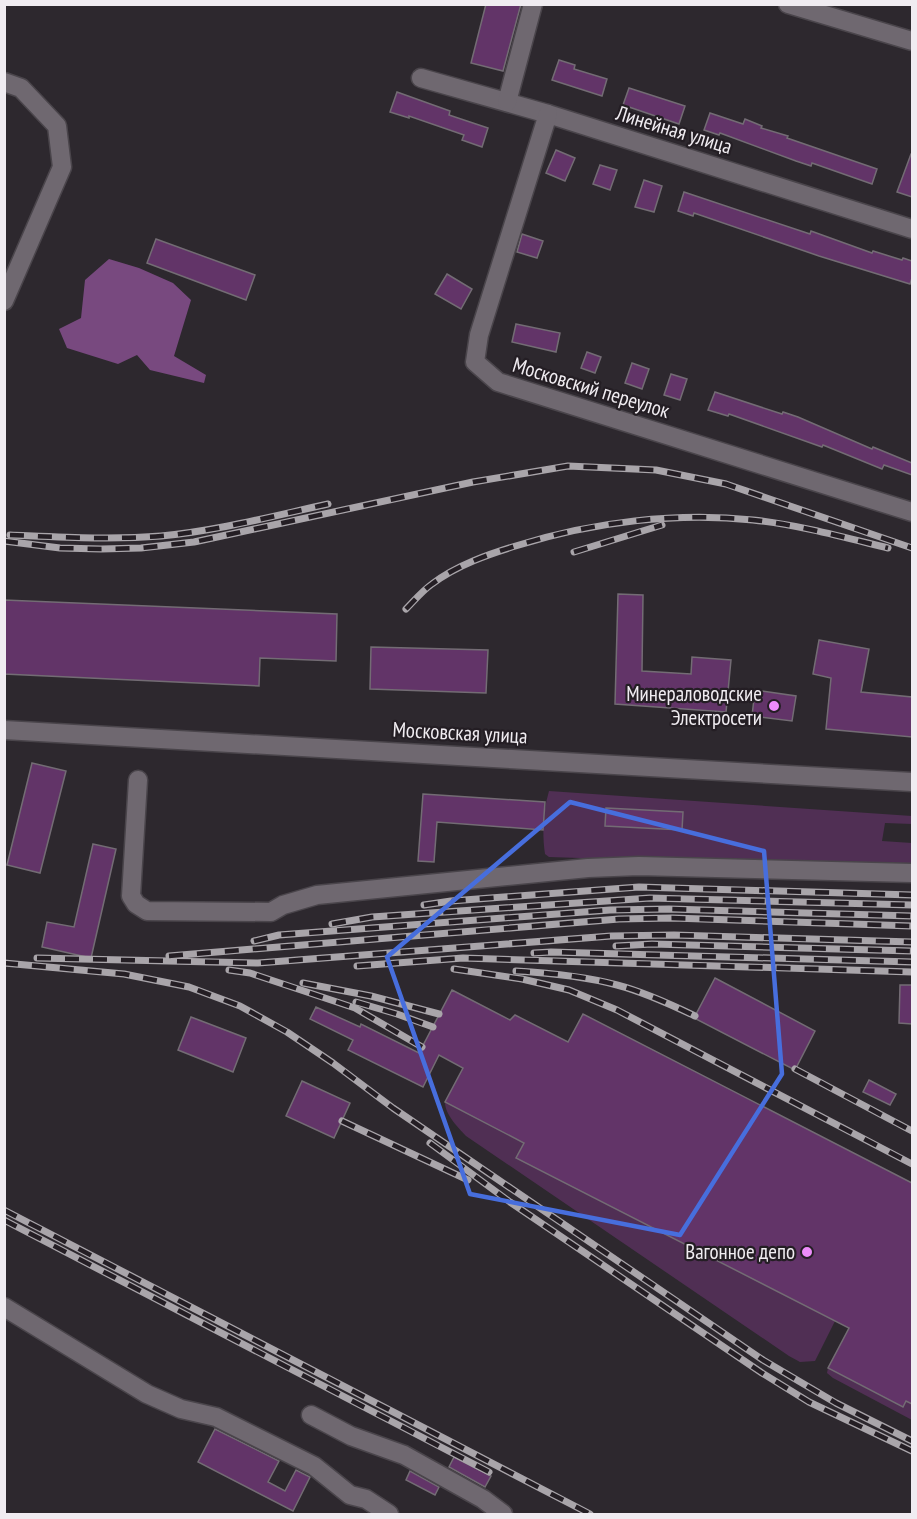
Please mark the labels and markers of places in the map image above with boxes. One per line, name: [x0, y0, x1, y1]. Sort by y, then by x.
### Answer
place label: Минераловодские Электросети: [626, 680, 762, 731]
marker: Минераловодские Электросети: [767, 699, 781, 713]
place label: Вагонное депо: [685, 1238, 795, 1265]
marker: Вагонное депо: [800, 1245, 814, 1259]

